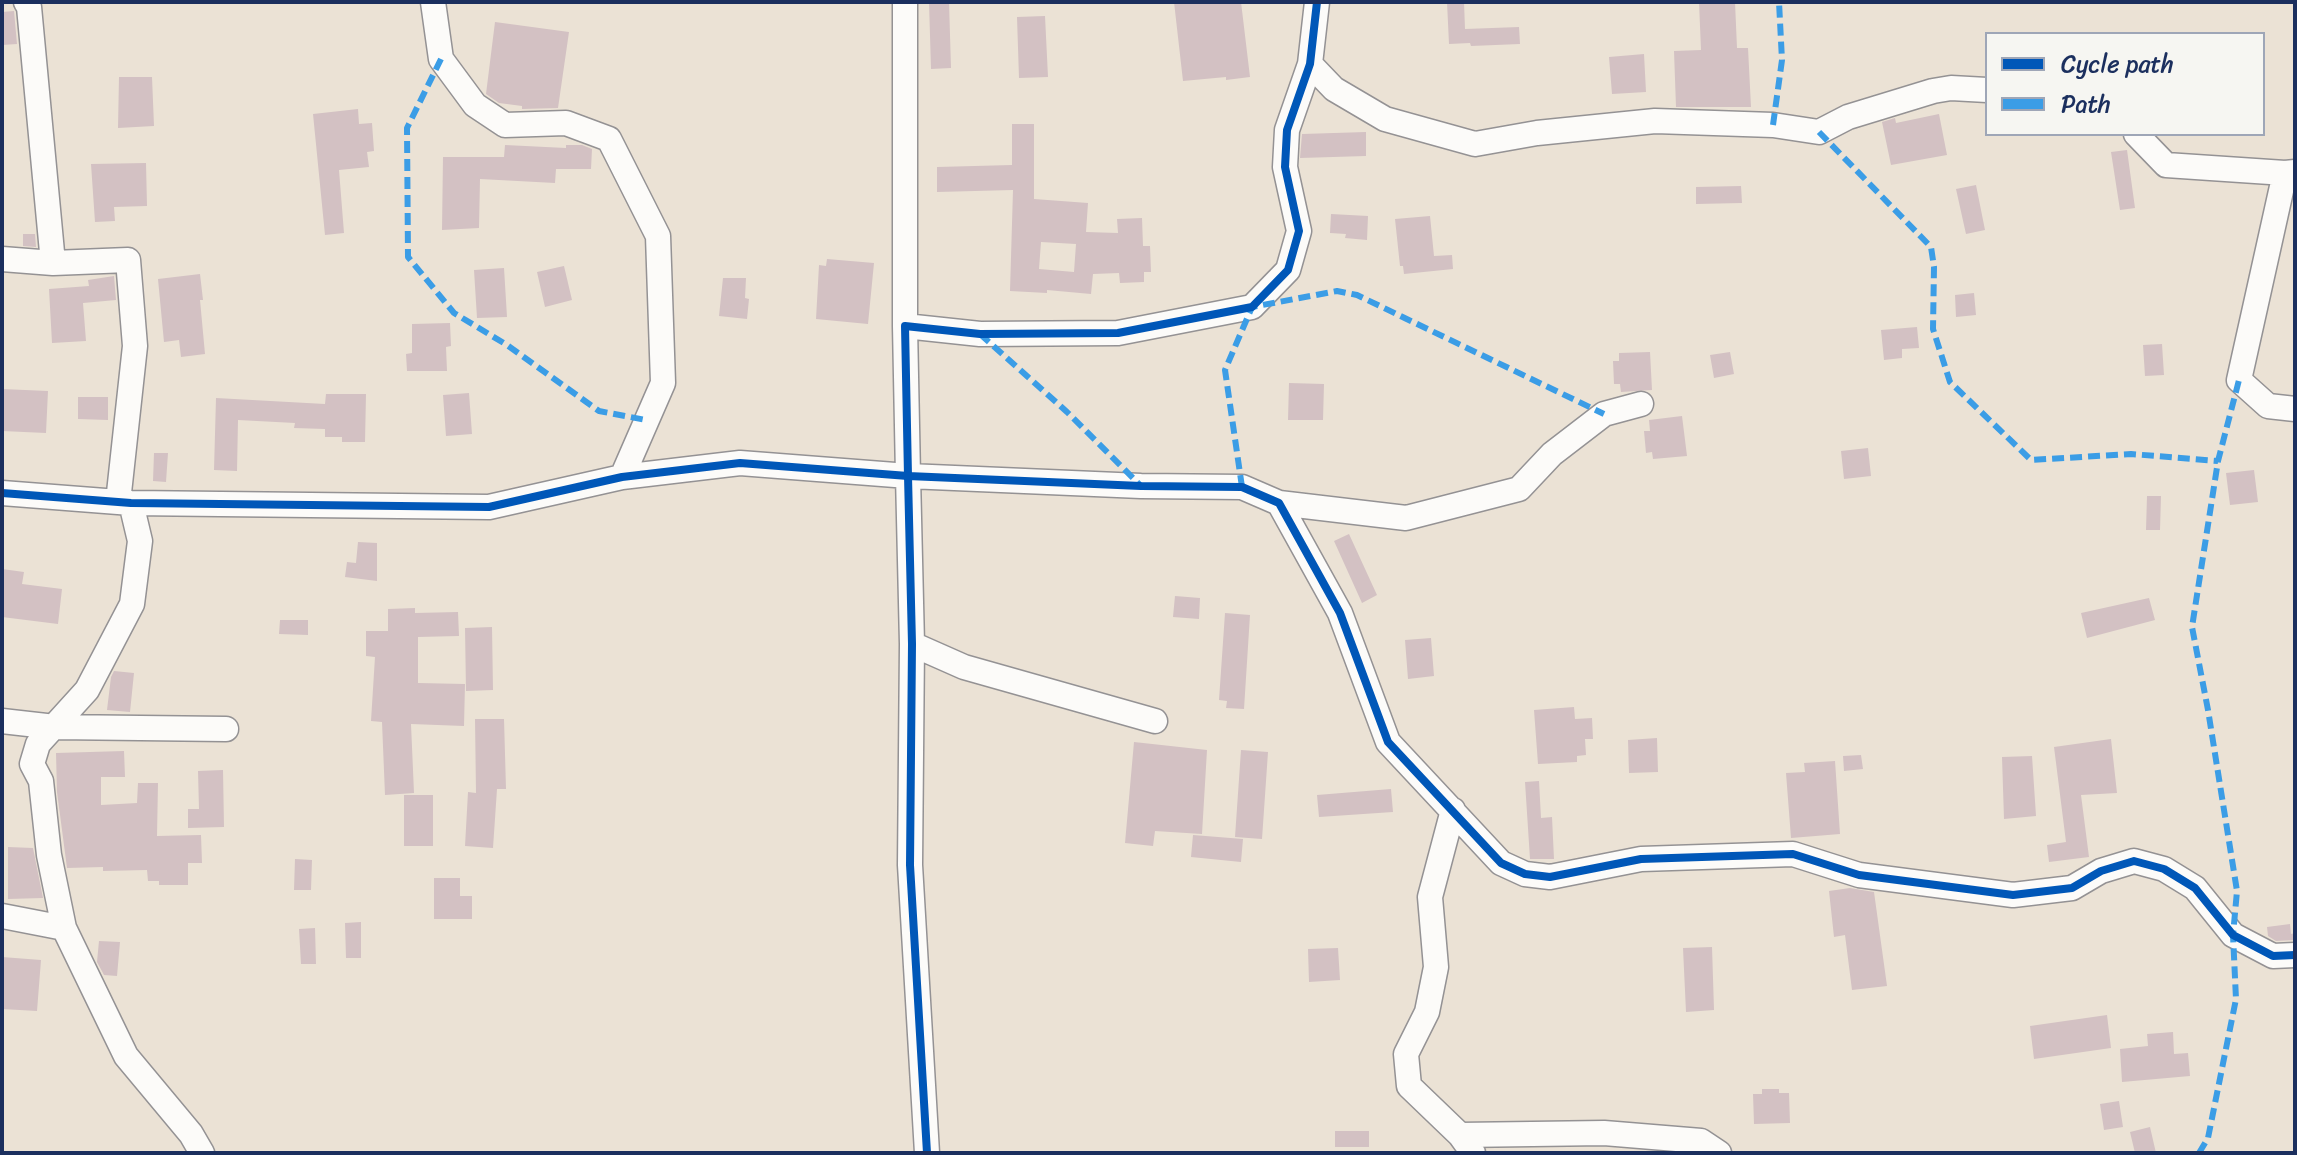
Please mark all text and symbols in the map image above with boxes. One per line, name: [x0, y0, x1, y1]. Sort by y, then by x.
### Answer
legend: [1985, 32, 2265, 136]
text: Cycle path: [2061, 43, 2174, 85]
text: Path: [2061, 83, 2111, 125]

